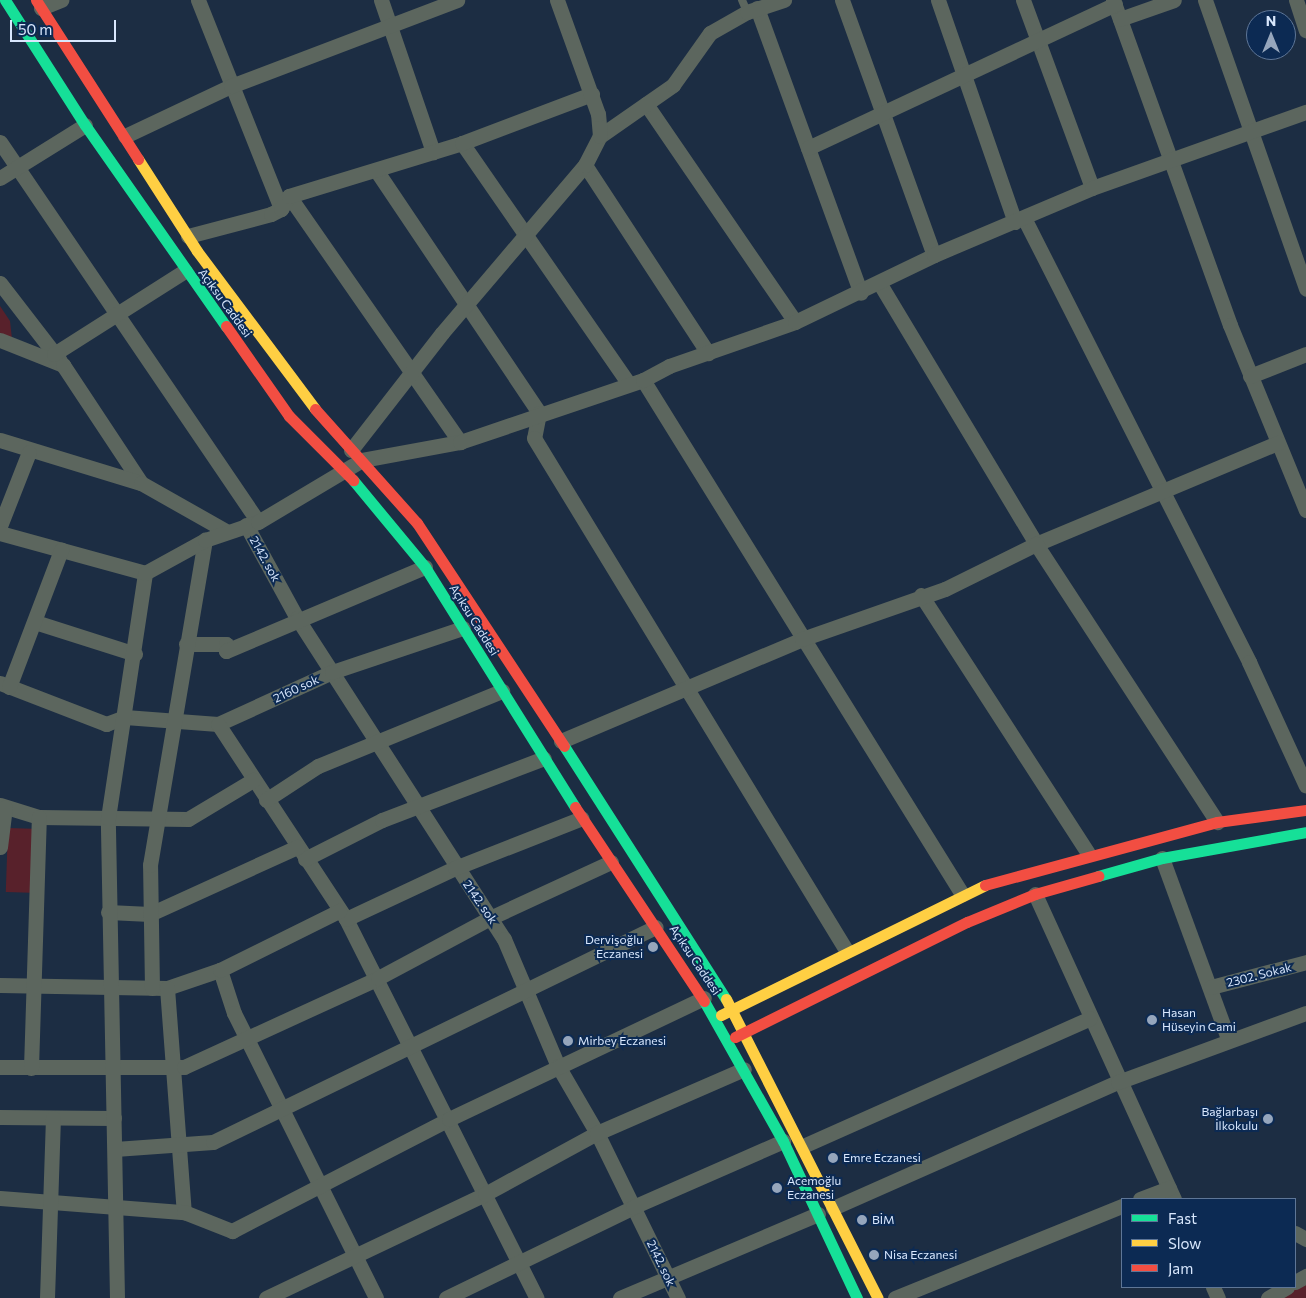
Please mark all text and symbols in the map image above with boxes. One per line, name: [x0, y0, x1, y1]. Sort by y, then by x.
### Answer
scale bar: [12, 10, 119, 42]
north arrow: [1246, 10, 1296, 60]
text: N: [1266, 12, 1276, 29]
text: 50 m: [18, 20, 52, 38]
street label: Açıksu Caddesi: [195, 266, 255, 340]
street label: 2142. sok: [247, 534, 283, 584]
street label: Açıksu Caddesi: [446, 582, 502, 658]
street label: 2160 sok: [271, 672, 321, 706]
street label: 2142. sok: [460, 878, 500, 926]
street label: Açıksu Caddesi: [666, 922, 724, 998]
place label: Dervişoğlu Eczanesi: [585, 933, 643, 961]
marker: Dervişoğlu Eczanesi: [647, 941, 659, 953]
street label: 2302. Sokak: [1225, 960, 1293, 990]
place label: Hasan Hüseyin Cami: [1162, 1006, 1236, 1034]
marker: Hasan Hüseyin Cami: [1146, 1014, 1158, 1026]
place label: Mirbey Eczanesi: [578, 1034, 666, 1048]
marker: Mirbey Eczanesi: [562, 1035, 574, 1047]
place label: Bağlarbaşı İlkokulu: [1201, 1105, 1258, 1133]
marker: Bağlarbaşı İlkokulu: [1262, 1113, 1274, 1125]
place label: Emre Eczanesi: [843, 1151, 921, 1165]
marker: Emre Eczanesi: [827, 1152, 839, 1164]
place label: Acemoğlu Eczanesi: [787, 1174, 841, 1202]
marker: Acemoğlu Eczanesi: [771, 1182, 783, 1194]
legend: [1121, 1198, 1296, 1288]
text: Fast: [1168, 1209, 1197, 1227]
place label: BİM: [872, 1213, 895, 1227]
marker: BİM: [856, 1214, 868, 1226]
text: Slow: [1168, 1234, 1201, 1252]
street label: 2142. sok: [644, 1237, 678, 1289]
place label: Nisa Eczanesi: [884, 1248, 957, 1262]
marker: Nisa Eczanesi: [868, 1249, 880, 1261]
text: Jam: [1168, 1259, 1193, 1277]

